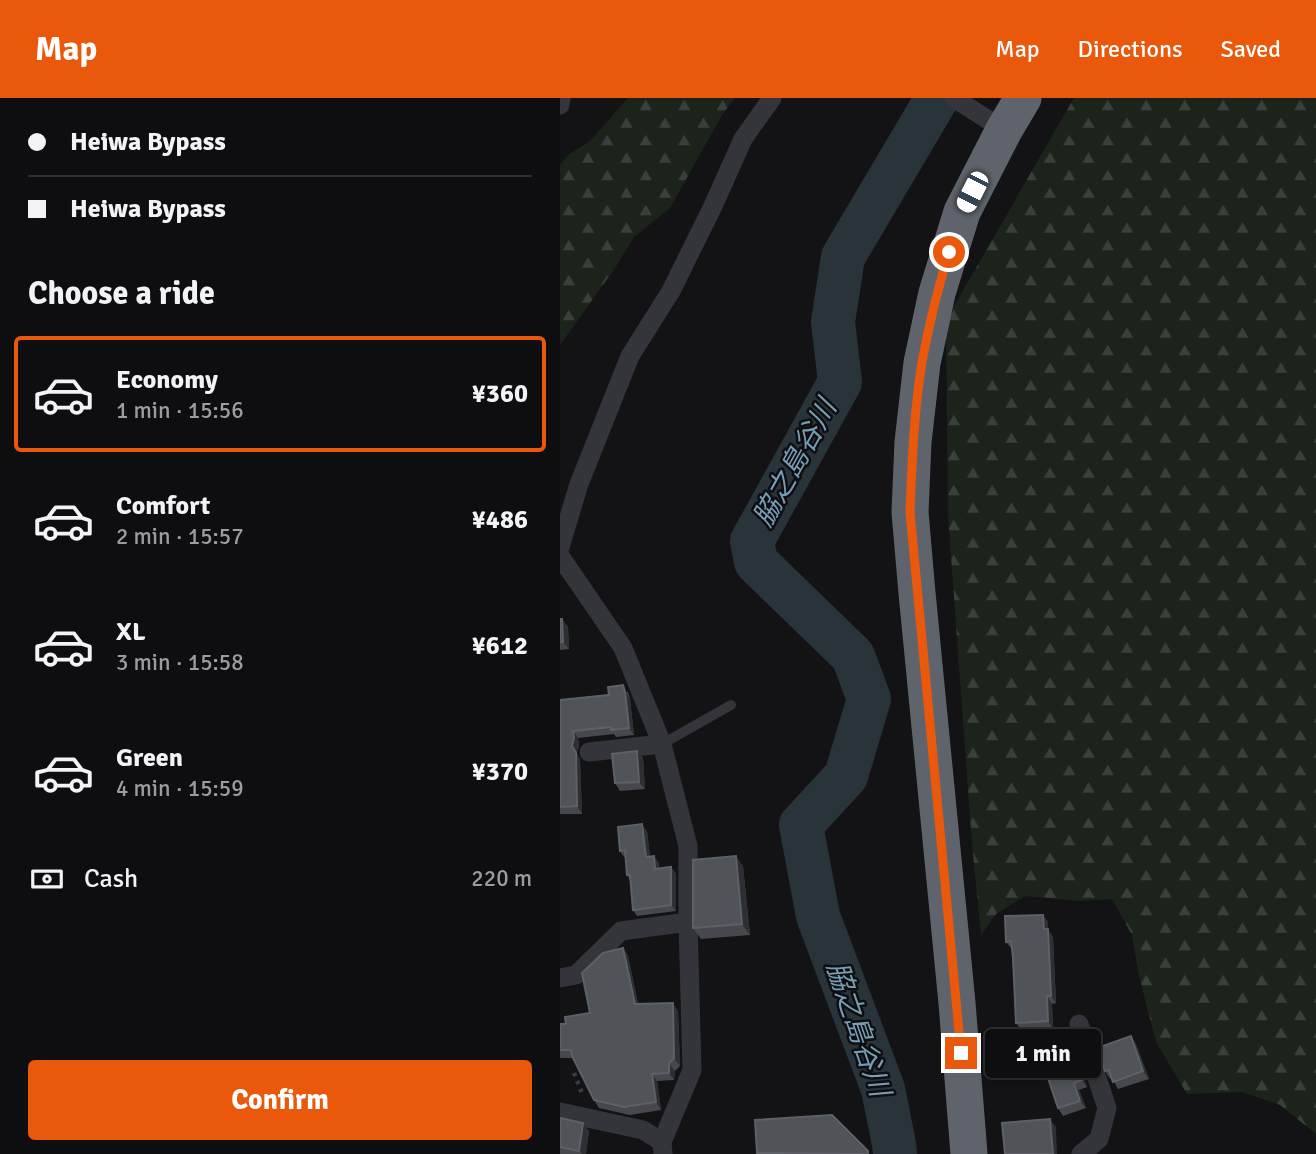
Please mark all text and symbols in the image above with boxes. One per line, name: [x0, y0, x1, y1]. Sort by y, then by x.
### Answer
text: Map: [35, 29, 97, 70]
text: Map: [995, 34, 1040, 64]
text: Directions: [1078, 34, 1183, 64]
text: Saved: [1221, 34, 1281, 64]
text: Heiwa Bypass: [70, 126, 226, 158]
car: [954, 169, 991, 215]
text: Heiwa Bypass: [70, 193, 226, 225]
route start: [933, 236, 965, 268]
text: Choose a ride: [28, 274, 215, 313]
icon: car: [32, 363, 95, 426]
text: Economy: [116, 364, 218, 396]
text: ¥360: [472, 378, 528, 410]
water label: 脇之島谷川: [746, 391, 845, 532]
text: 1 min · 15:56: [116, 396, 244, 425]
icon: car: [32, 489, 95, 552]
text: Comfort: [116, 490, 210, 522]
text: ¥486: [472, 504, 528, 536]
text: 2 min · 15:57: [116, 522, 244, 551]
icon: car: [32, 615, 95, 678]
text: XL: [116, 616, 146, 648]
text: ¥612: [472, 630, 528, 662]
text: 3 min · 15:58: [116, 648, 244, 677]
icon: car: [32, 741, 95, 804]
text: Green: [116, 742, 183, 774]
text: ¥370: [472, 756, 528, 788]
text: 4 min · 15:59: [116, 774, 244, 803]
icon: cash: [28, 860, 66, 898]
text: Cash: [84, 863, 138, 895]
text: 220 m: [471, 864, 532, 893]
water label: 脇之島谷川: [819, 957, 898, 1104]
callout: 1 min: [986, 1028, 1101, 1077]
route end: [945, 1037, 977, 1069]
text: 1 min: [1015, 1039, 1071, 1068]
button: Confirm: [28, 1060, 532, 1140]

